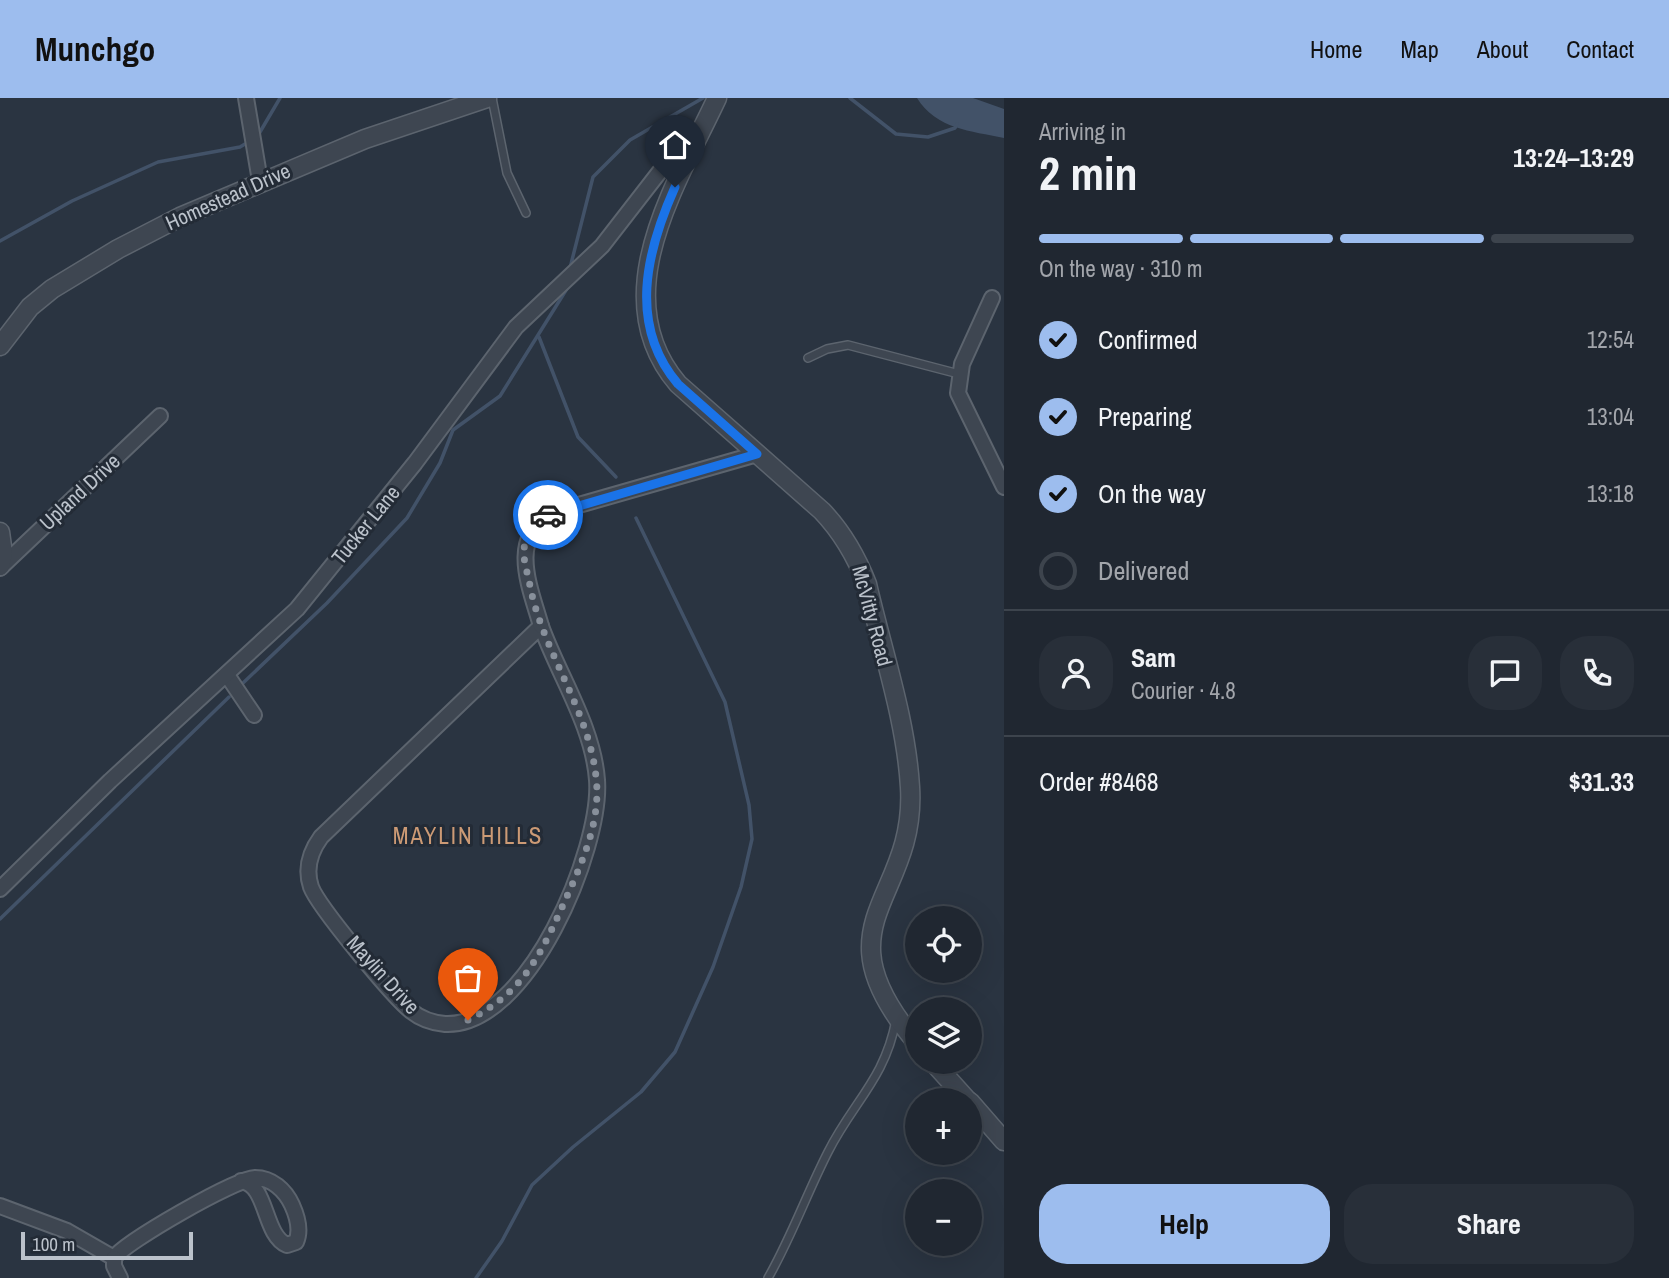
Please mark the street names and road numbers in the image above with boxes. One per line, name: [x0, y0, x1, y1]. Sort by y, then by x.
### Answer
street label: Homestead Drive: [161, 156, 295, 237]
street label: Upland Drive: [33, 447, 126, 537]
street label: Tucker Lane: [325, 479, 407, 570]
street label: McVitty Road: [845, 562, 900, 669]
street label: Maylin Drive: [340, 929, 426, 1020]

